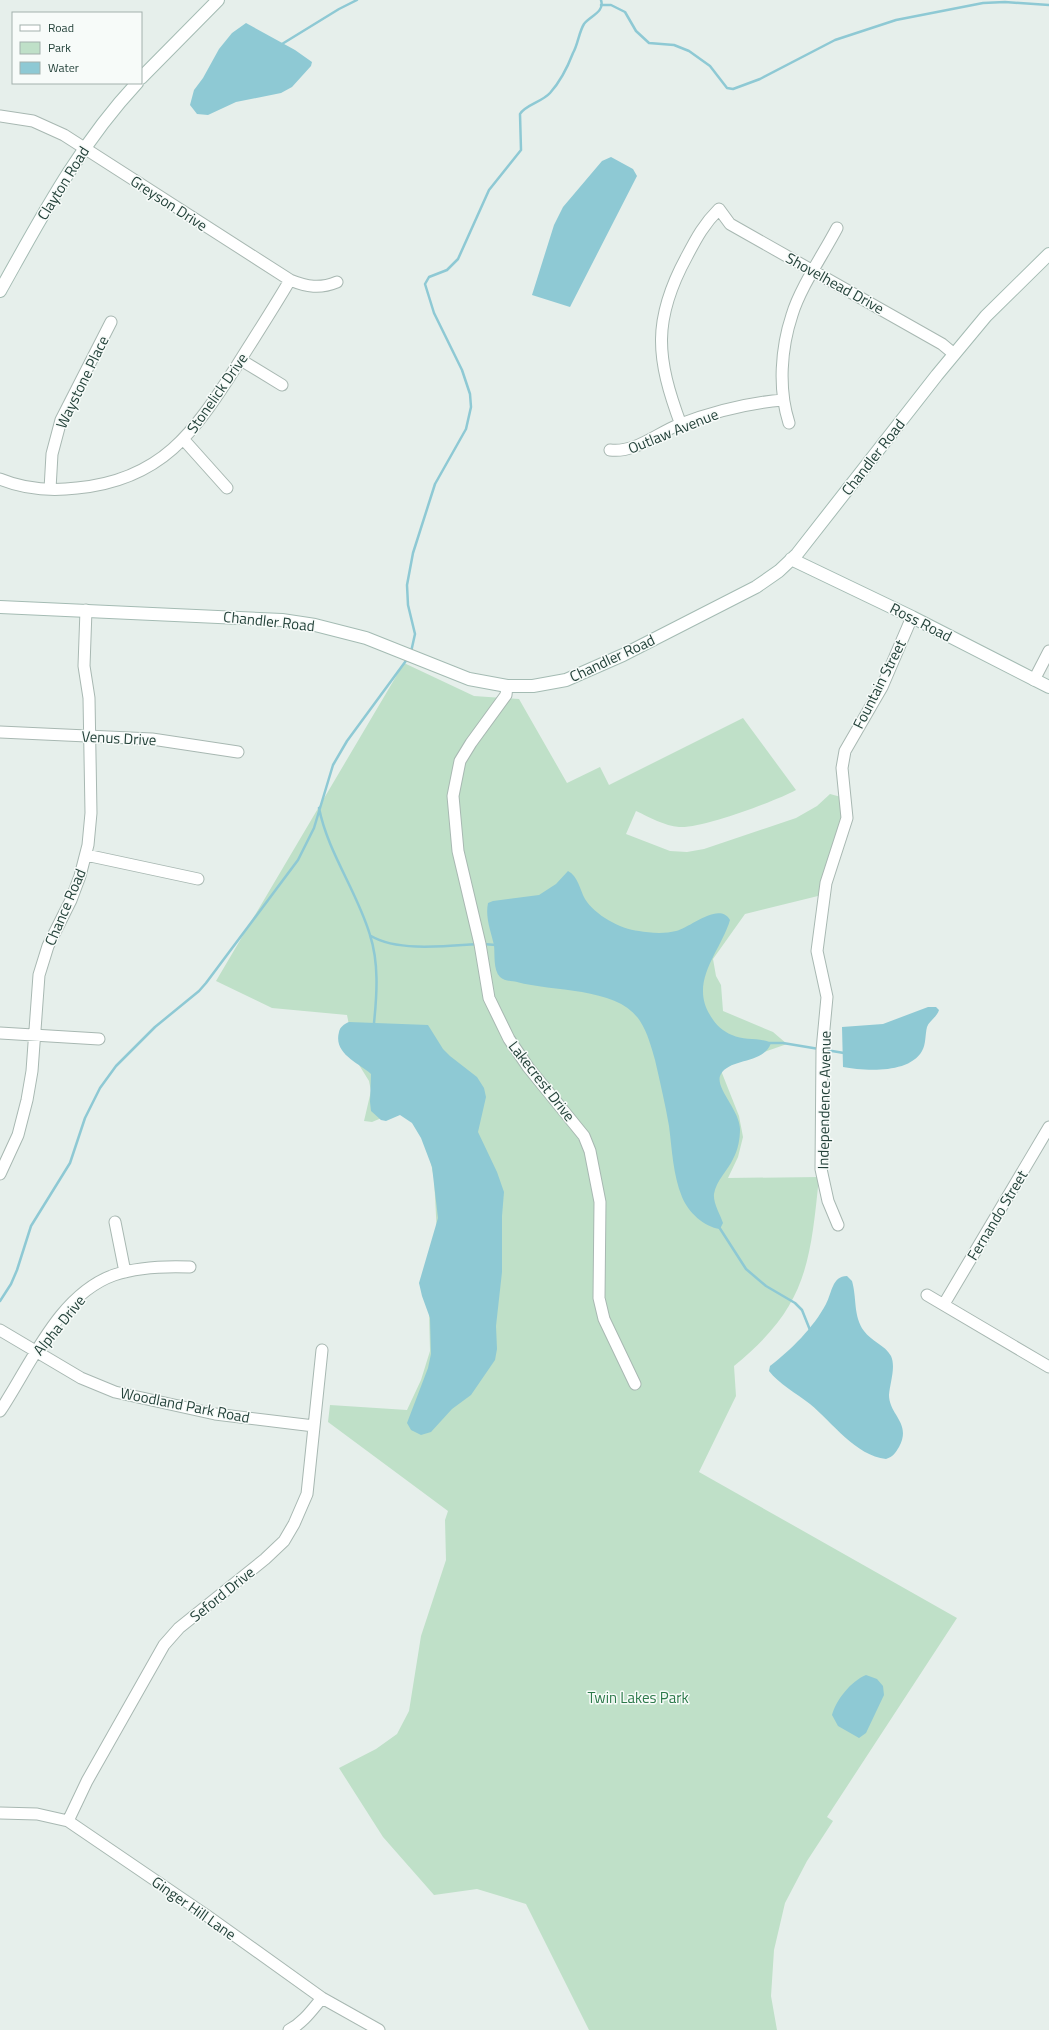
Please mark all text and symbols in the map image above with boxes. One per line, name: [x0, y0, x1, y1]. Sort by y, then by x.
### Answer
legend: [12, 12, 142, 84]
text: Road: [48, 18, 74, 37]
text: Park: [48, 38, 71, 57]
text: Water: [48, 58, 79, 77]
street label: Clayton Road: [31, 142, 95, 224]
street label: Greyson Drive: [126, 169, 212, 237]
street label: Shovelhead Drive: [782, 246, 888, 320]
street label: Waystone Place: [50, 332, 114, 432]
street label: Stonelick Drive: [181, 348, 253, 438]
street label: Outlaw Avenue: [624, 402, 722, 460]
street label: Chandler Road: [836, 414, 910, 500]
street label: Ross Road: [886, 597, 956, 647]
street label: Chandler Road: [222, 605, 316, 637]
street label: Chandler Road: [566, 628, 658, 688]
street label: Fountain Street: [847, 635, 912, 733]
street label: Venus Drive: [81, 725, 157, 751]
street label: Chance Road: [38, 865, 92, 949]
street label: Independence Avenue: [811, 1031, 837, 1169]
street label: Lakecrest Drive: [503, 1036, 581, 1126]
street label: Fernando Street: [961, 1165, 1033, 1265]
street label: Alpha Drive: [27, 1290, 91, 1360]
street label: Woodland Park Road: [118, 1381, 252, 1429]
street label: Seford Drive: [185, 1561, 259, 1627]
park label: Twin Lakes Park: [587, 1686, 689, 1709]
street label: Ginger Hill Lane: [147, 1870, 241, 1946]

